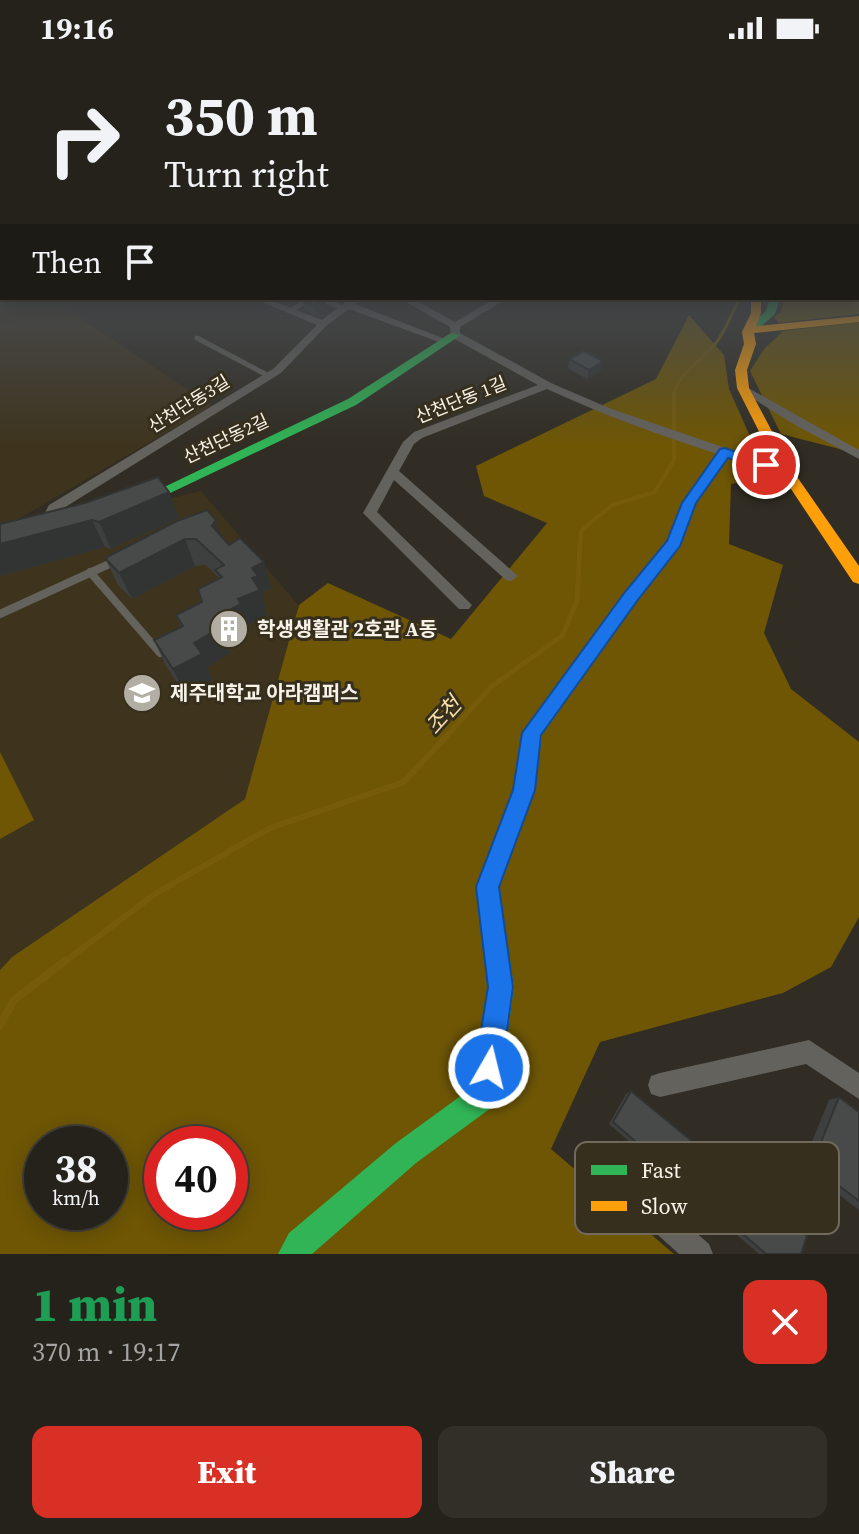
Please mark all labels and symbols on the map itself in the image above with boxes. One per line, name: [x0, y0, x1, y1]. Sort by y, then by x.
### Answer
street label: 산천단동3길: [143, 369, 234, 439]
street label: 산천단동 1길: [412, 370, 510, 429]
street label: 산천단동2길: [179, 408, 273, 469]
pin: [732, 431, 800, 499]
building icon: 학생생활관 2호관 A동: [208, 608, 250, 650]
place label: 학생생활관 2호관 A동: [257, 615, 437, 643]
school or university icon: 제주대학교 아라캠퍼스: [121, 672, 163, 714]
place label: 제주대학교 아라캠퍼스: [170, 679, 358, 707]
water label: 조천: [418, 688, 470, 740]
position arrow: [447, 1026, 531, 1110]
speed limit sign: 40: [144, 1126, 248, 1230]
legend: [575, 1142, 839, 1234]
text: Fast: [641, 1155, 682, 1185]
text: Slow: [641, 1191, 688, 1221]

